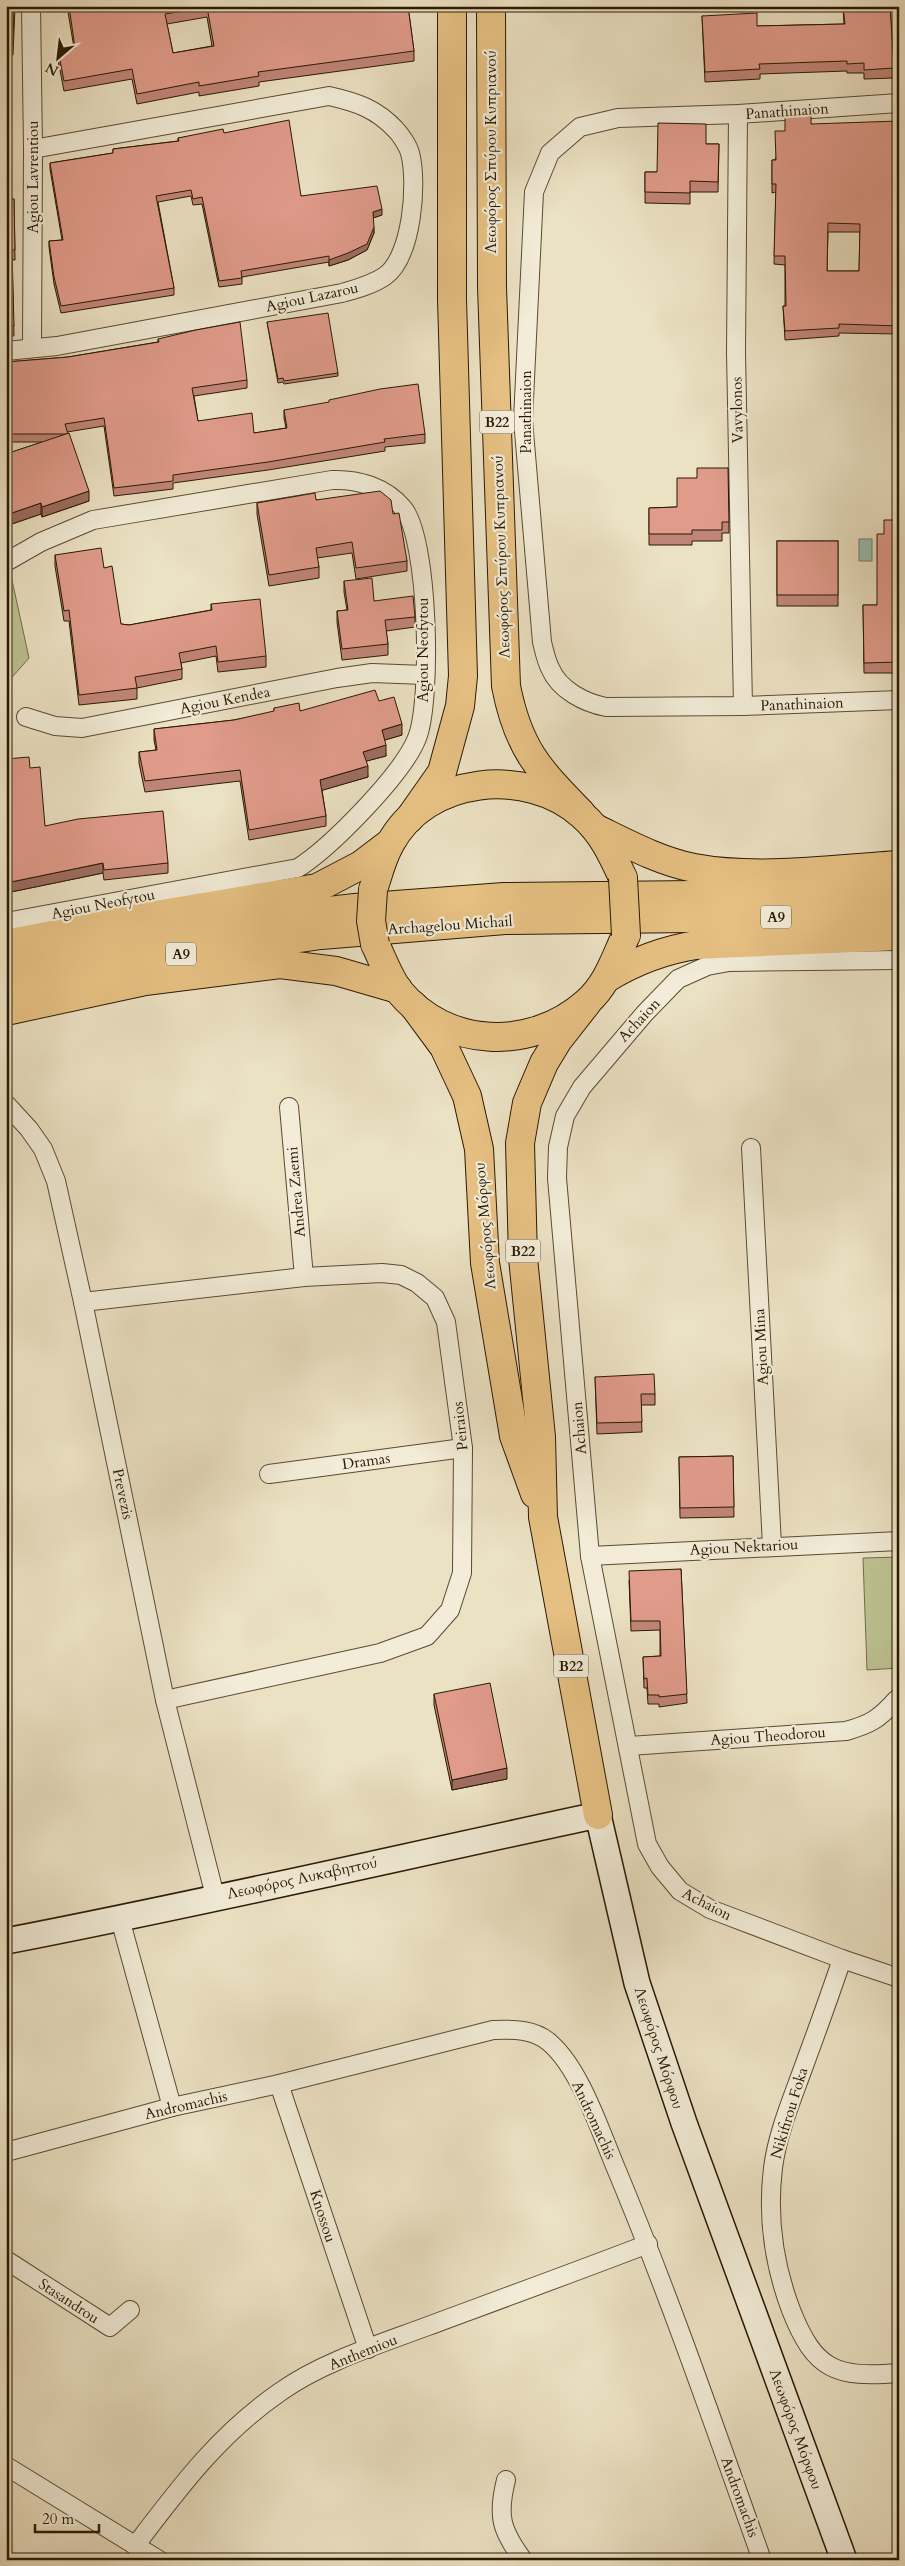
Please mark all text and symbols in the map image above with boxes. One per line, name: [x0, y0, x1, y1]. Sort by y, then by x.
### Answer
north arrow: [32, 32, 82, 82]
street label: Λεωφόρος Σπύρου Κυπριανού: [481, 50, 501, 254]
text: N: [42, 58, 62, 80]
street label: Panathinaion: [745, 98, 830, 124]
street label: Agiou Lavrentiou: [23, 121, 43, 233]
street label: Agiou Lazarou: [264, 277, 360, 317]
street label: Panathinaion: [516, 370, 536, 454]
street label: Vavylonos: [726, 377, 748, 443]
road number: B22: [480, 411, 514, 434]
street label: Λεωφόρος Σπύρου Κυπριανού: [487, 455, 515, 659]
street label: Agiou Neofytou: [413, 598, 433, 702]
street label: Agiou Kendea: [178, 681, 272, 719]
street label: Panathinaion: [760, 693, 844, 715]
street label: Agiou Neofytou: [50, 884, 156, 924]
road number: A9: [761, 906, 791, 929]
street label: Archagelou Michail: [387, 911, 513, 939]
road number: A9: [166, 942, 196, 966]
street label: Achaion: [614, 993, 665, 1046]
street label: Andrea Zaemi: [282, 1146, 310, 1238]
street label: Λεωφόρος Μόρφου: [469, 1162, 501, 1290]
road number: B22: [506, 1240, 540, 1262]
street label: Agiou Mina: [749, 1308, 773, 1386]
street label: Peiraios: [447, 1400, 473, 1452]
street label: Achaion: [567, 1400, 591, 1455]
street label: Dramas: [341, 1448, 391, 1474]
street label: Prevezis: [108, 1467, 138, 1521]
street label: Agiou Nektariou: [689, 1534, 799, 1560]
road number: B22: [554, 1654, 588, 1678]
street label: Agiou Theodorou: [710, 1722, 826, 1750]
street label: Λεωφόρος Λυκαβηττού: [225, 1852, 379, 1904]
street label: Achaion: [679, 1883, 736, 1925]
street label: Λεωφόρος Μόρφου: [630, 1984, 688, 2112]
street label: Nikifirou Foka: [766, 2064, 813, 2161]
street label: Andromachis: [567, 2078, 621, 2162]
street label: Andromachis: [143, 2086, 229, 2124]
street label: Knossou: [305, 2187, 341, 2245]
street label: Stasandrou: [35, 2274, 103, 2328]
street label: Anthemiou: [326, 2329, 400, 2375]
street label: Λεωφόρος Μόρφου: [765, 2366, 827, 2492]
street label: Andromachis: [716, 2454, 764, 2540]
scale bar: [35, 2501, 99, 2533]
text: 20 m: [42, 2509, 74, 2529]

